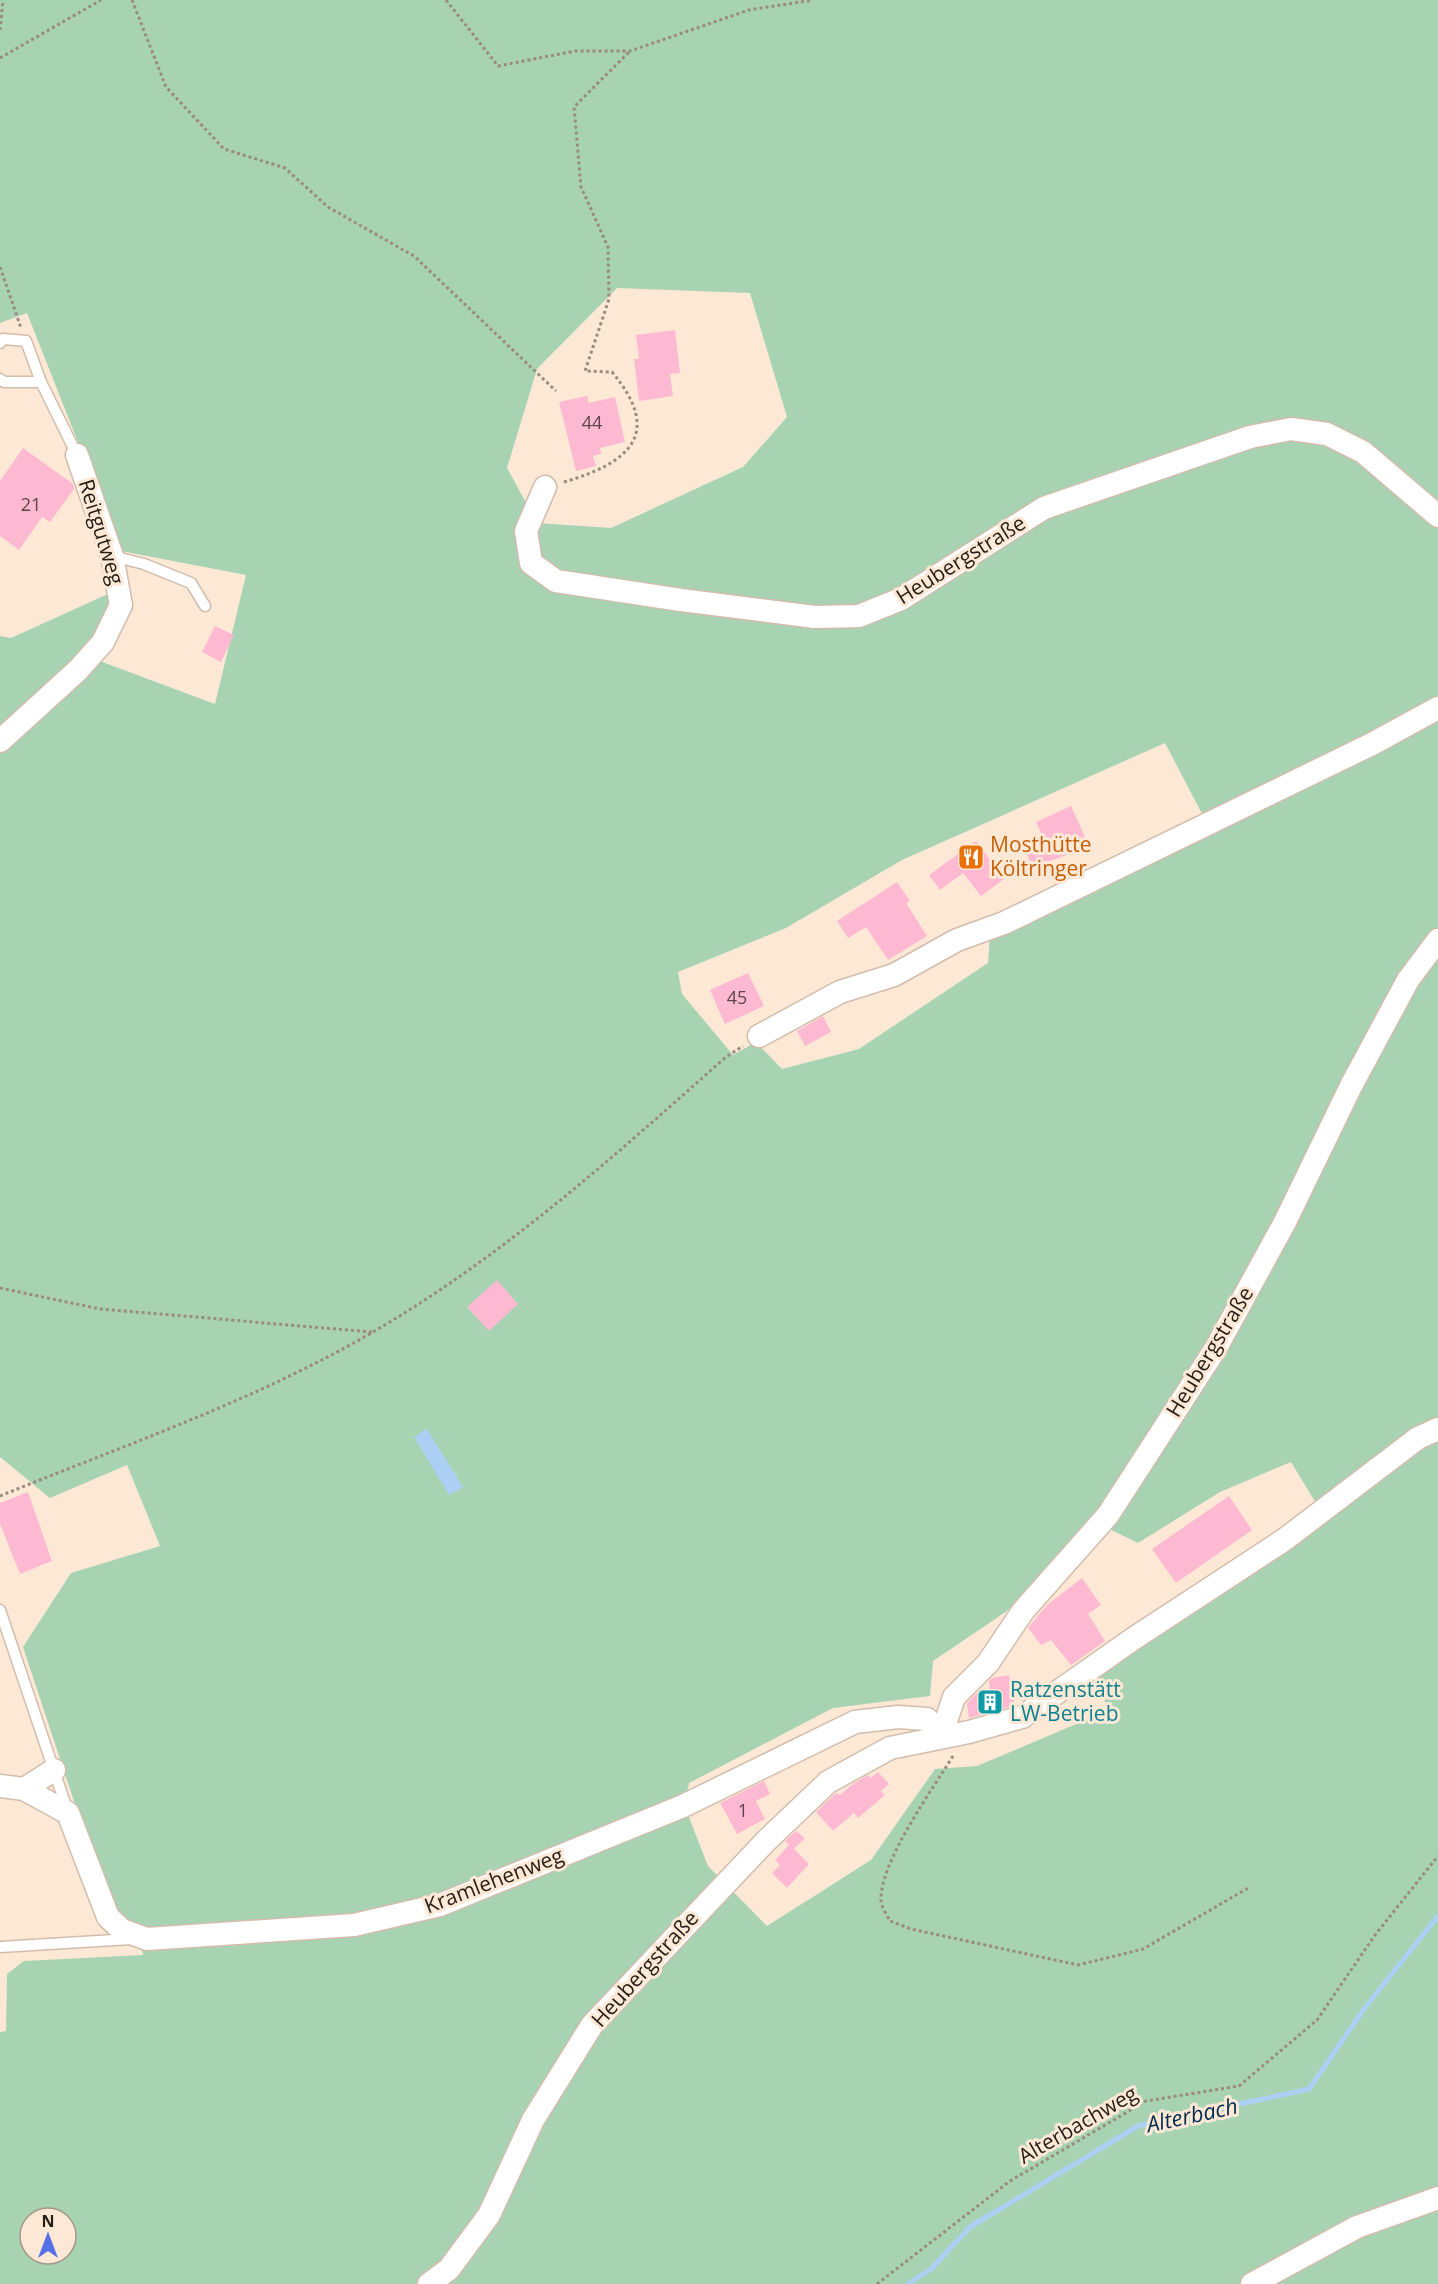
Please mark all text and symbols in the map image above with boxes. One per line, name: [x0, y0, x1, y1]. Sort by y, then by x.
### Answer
house number: 44: [582, 410, 602, 434]
street label: Reitgutweg: [73, 476, 131, 588]
house number: 21: [21, 492, 41, 516]
street label: Heubergstraße: [891, 508, 1030, 610]
place label: Mosthütte Költringer: [990, 830, 1092, 882]
restaurant icon: Mosthütte Költringer: [956, 842, 986, 872]
house number: 45: [727, 985, 747, 1009]
street label: Heubergstraße: [1159, 1281, 1259, 1422]
place label: Ratzenstätt LW-Betrieb: [1010, 1675, 1121, 1727]
building icon: Ratzenstätt LW-Betrieb: [975, 1687, 1005, 1717]
house number: 1: [738, 1798, 748, 1822]
street label: Kramlehenweg: [420, 1841, 567, 1919]
street label: Heubergstraße: [585, 1904, 704, 2032]
street label: Alterbachweg: [1013, 2079, 1142, 2170]
water label: Alterbach: [1141, 2090, 1240, 2139]
north arrow: [18, 2206, 78, 2266]
text: N: [41, 2210, 55, 2232]

